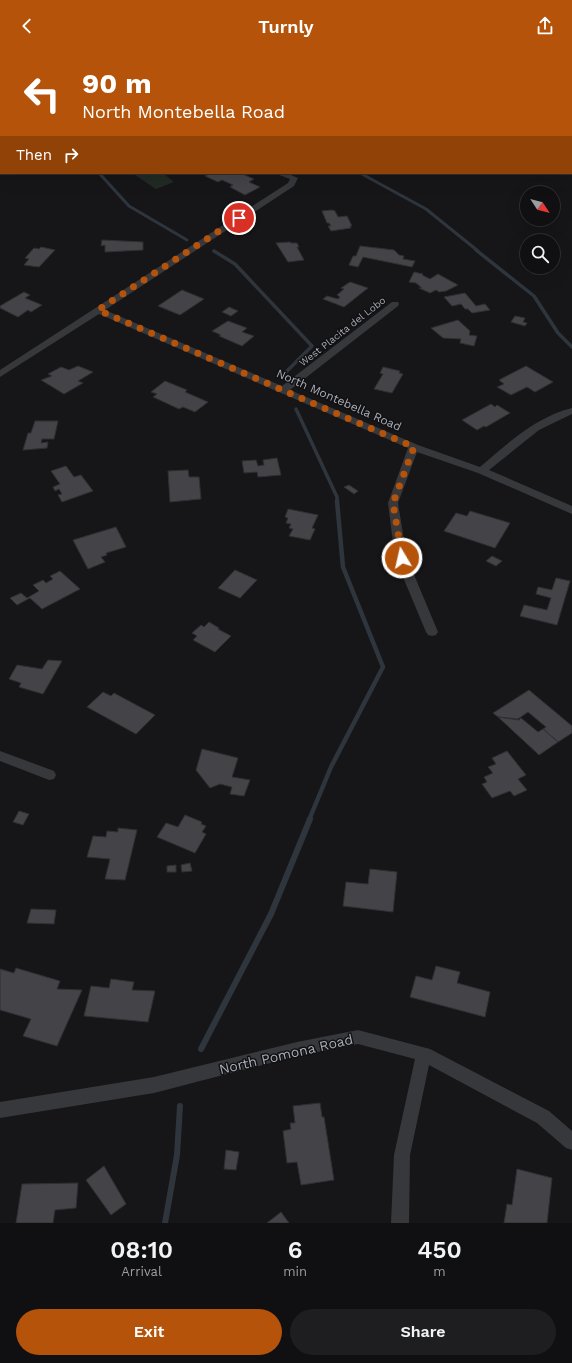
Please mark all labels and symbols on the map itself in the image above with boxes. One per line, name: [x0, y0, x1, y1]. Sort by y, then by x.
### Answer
north arrow: [520, 186, 560, 226]
pin: [222, 201, 256, 235]
street label: West Placita del Lobo: [297, 294, 388, 368]
street label: North Montebella Road: [274, 366, 404, 434]
position arrow: [381, 537, 423, 579]
street label: North Pomona Road: [217, 1031, 355, 1077]

